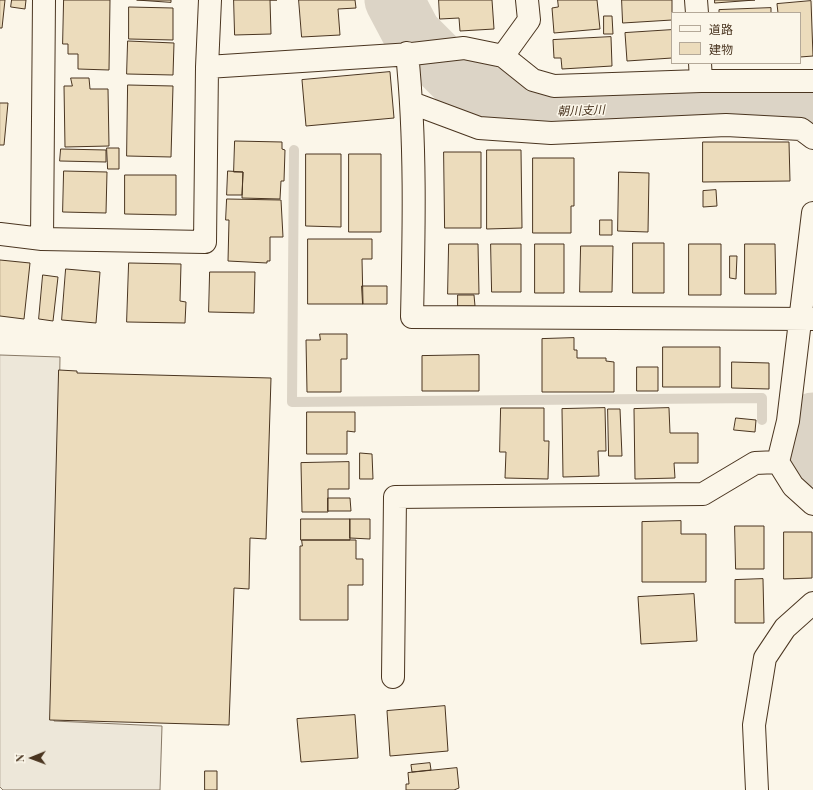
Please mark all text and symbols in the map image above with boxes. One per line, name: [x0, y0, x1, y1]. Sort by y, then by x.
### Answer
legend: [671, 12, 801, 64]
text: 道路: [709, 21, 733, 37]
text: 建物: [709, 41, 733, 57]
water label: 朝川支川: [557, 103, 605, 119]
north arrow: [12, 738, 52, 778]
text: N: [12, 754, 27, 762]

